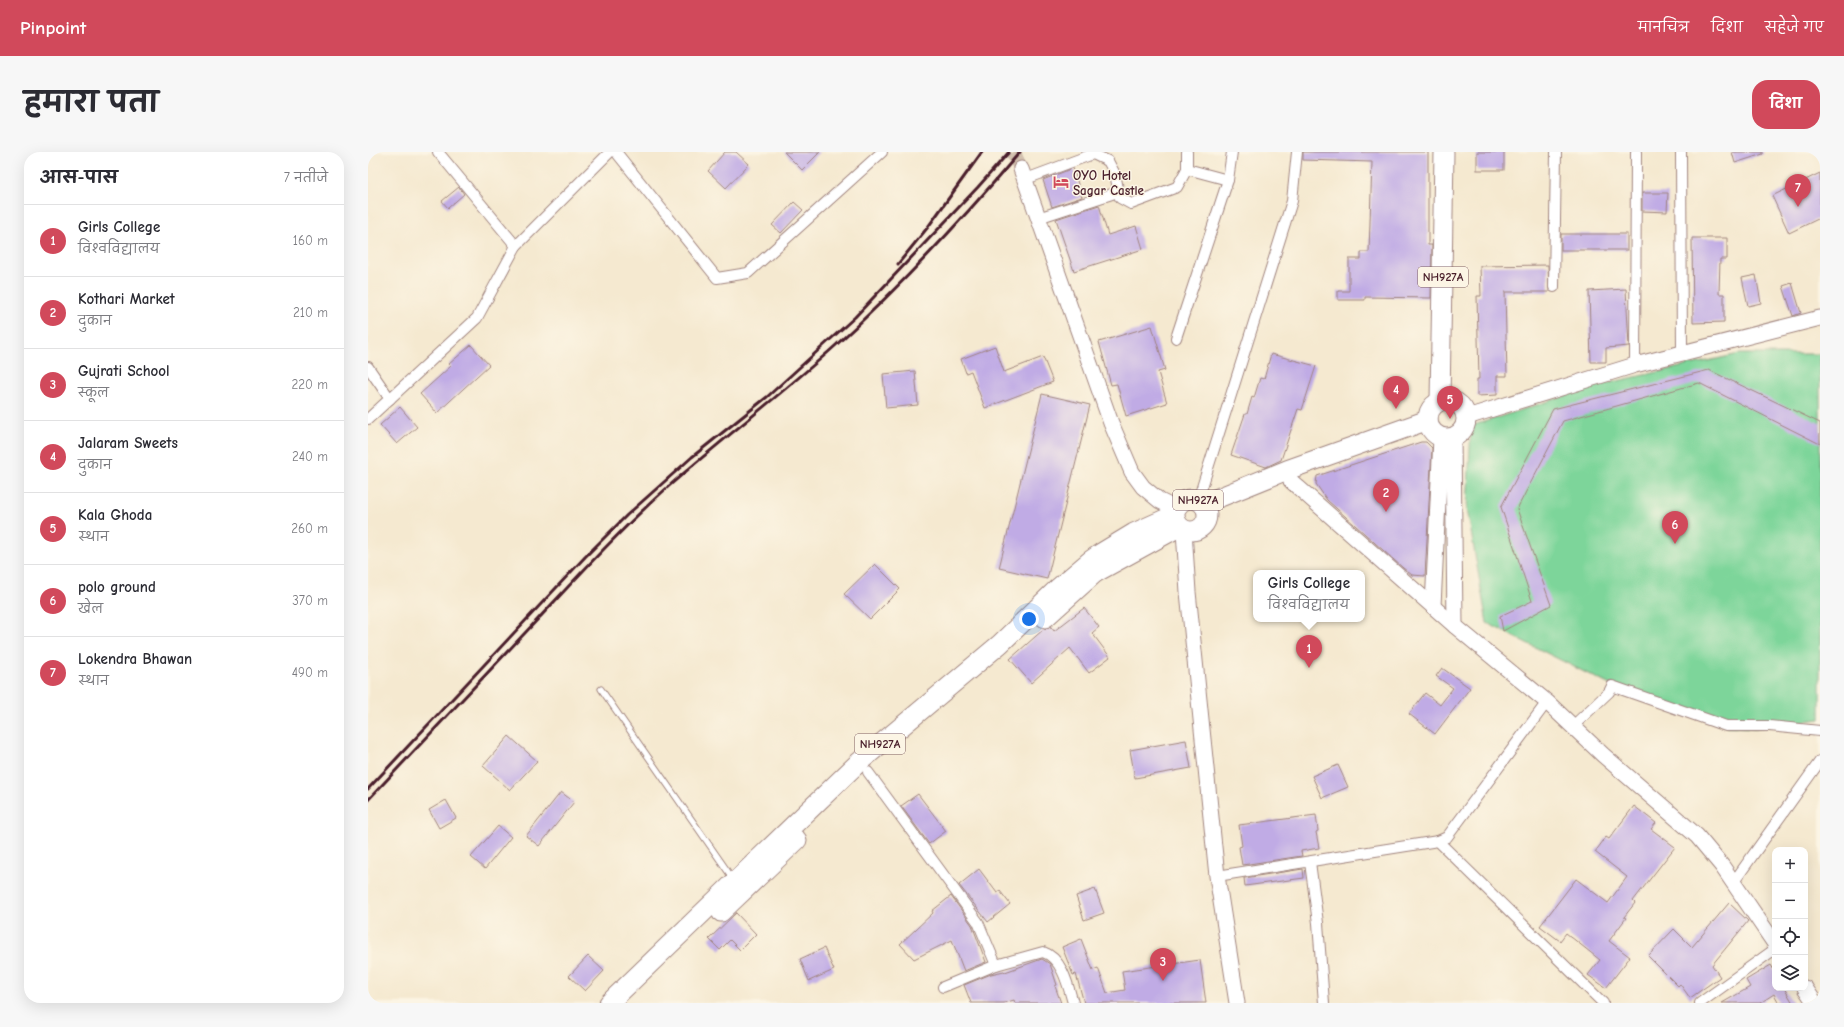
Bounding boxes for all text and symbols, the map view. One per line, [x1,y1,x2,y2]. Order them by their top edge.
text: Pinpoint [20,17,86,39]
text: मानचित्र [1638,19,1689,36]
text: दिशा [1711,19,1743,36]
text: सहेजे गए [1765,19,1824,36]
button: दिशा [1752,80,1820,129]
text: हमारा पता [24,87,158,119]
text: आस-पास [40,168,118,187]
place label: OYO Hotel Sagar Castle [1073,168,1145,198]
text: 7 नतीजे [284,170,328,185]
hotel icon: OYO Hotel Sagar Castle [1052,173,1070,191]
pin: 7 [1785,174,1811,207]
text: Girls College [78,218,160,236]
text: 1 [50,233,56,248]
text: 160 m [293,233,328,248]
text: विश्वविद्यालय [78,241,160,256]
road number: NH927A [1418,267,1468,287]
text: Kothari Market [78,290,175,308]
text: 2 [50,305,56,320]
text: 210 m [293,305,328,320]
text: दुकान [78,313,112,328]
text: Gujrati School [78,362,170,380]
pin: 4 [1383,376,1409,409]
text: 3 [50,377,56,392]
text: 220 m [291,377,328,392]
text: स्कूल [78,385,109,400]
pin: 5 [1437,386,1463,419]
text: Jalaram Sweets [78,434,178,452]
text: 4 [50,449,56,464]
text: 240 m [292,449,328,464]
text: दुकान [78,457,112,472]
pin: 2 [1373,479,1399,512]
road number: NH927A [1173,490,1223,510]
text: Kala Ghoda [78,506,152,524]
pin: 6 [1662,511,1688,544]
text: 5 [50,521,56,536]
text: 260 m [291,521,328,536]
text: स्थान [78,529,109,544]
popup [1253,570,1365,622]
text: Girls College [1268,574,1350,592]
text: polo ground [78,578,156,596]
text: 6 [50,593,56,608]
text: 370 m [292,593,328,608]
text: विश्वविद्यालय [1268,597,1349,612]
text: खेल [78,601,103,616]
your location [1019,609,1039,629]
pin: 1 [1296,635,1322,668]
text: Lokendra Bhawan [78,650,192,668]
text: 7 [50,665,56,680]
text: 490 m [292,665,328,680]
text: स्थान [78,673,109,688]
road number: NH927A [855,734,905,754]
map controls [1772,847,1808,991]
button: + [1772,847,1808,883]
button: − [1772,883,1808,919]
button: locate [1772,919,1808,955]
pin: 3 [1150,948,1176,981]
button: layers [1772,955,1808,991]

